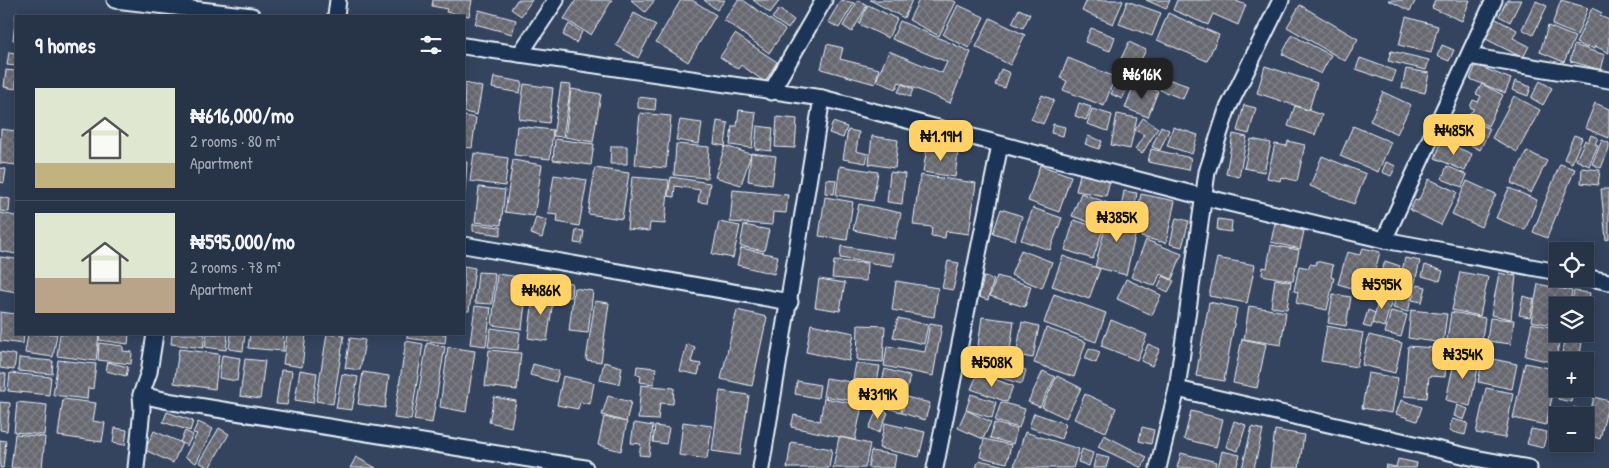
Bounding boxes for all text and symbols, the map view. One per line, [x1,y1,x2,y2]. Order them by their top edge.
text: 9 homes [35,31,96,60]
icon: filters [417,31,445,59]
pin: ₦616K [1107,58,1177,100]
text: ₦616K [1123,63,1161,85]
text: ₦616,000/mo [190,101,294,130]
icon: home [75,108,135,168]
pin: ₦485K [1419,114,1489,156]
text: ₦485K [1434,119,1474,141]
pin: ₦1.19M [900,120,982,162]
text: ₦1.19M [920,125,962,147]
text: 2 rooms · 80 m² [190,130,280,152]
text: Apartment [190,152,253,174]
pin: ₦385K [1082,200,1152,243]
text: ₦385K [1097,206,1137,228]
text: ₦595,000/mo [190,227,295,256]
icon: home [75,233,135,293]
map controls [1549,242,1594,452]
button: locate [1549,242,1594,287]
text: 2 rooms · 78 m² [190,256,281,278]
pin: ₦595K [1347,268,1417,310]
text: ₦595K [1362,273,1402,295]
pin: ₦486K [506,274,576,316]
text: Apartment [190,278,253,300]
text: ₦486K [521,279,561,301]
button: layers [1549,297,1594,342]
pin: ₦354K [1428,338,1498,380]
text: ₦354K [1443,343,1483,365]
pin: ₦508K [957,346,1027,388]
text: ₦508K [972,351,1012,373]
button: + [1549,352,1594,397]
pin: ₦319K [843,378,913,420]
text: ₦319K [859,383,897,405]
button: − [1549,407,1594,452]

